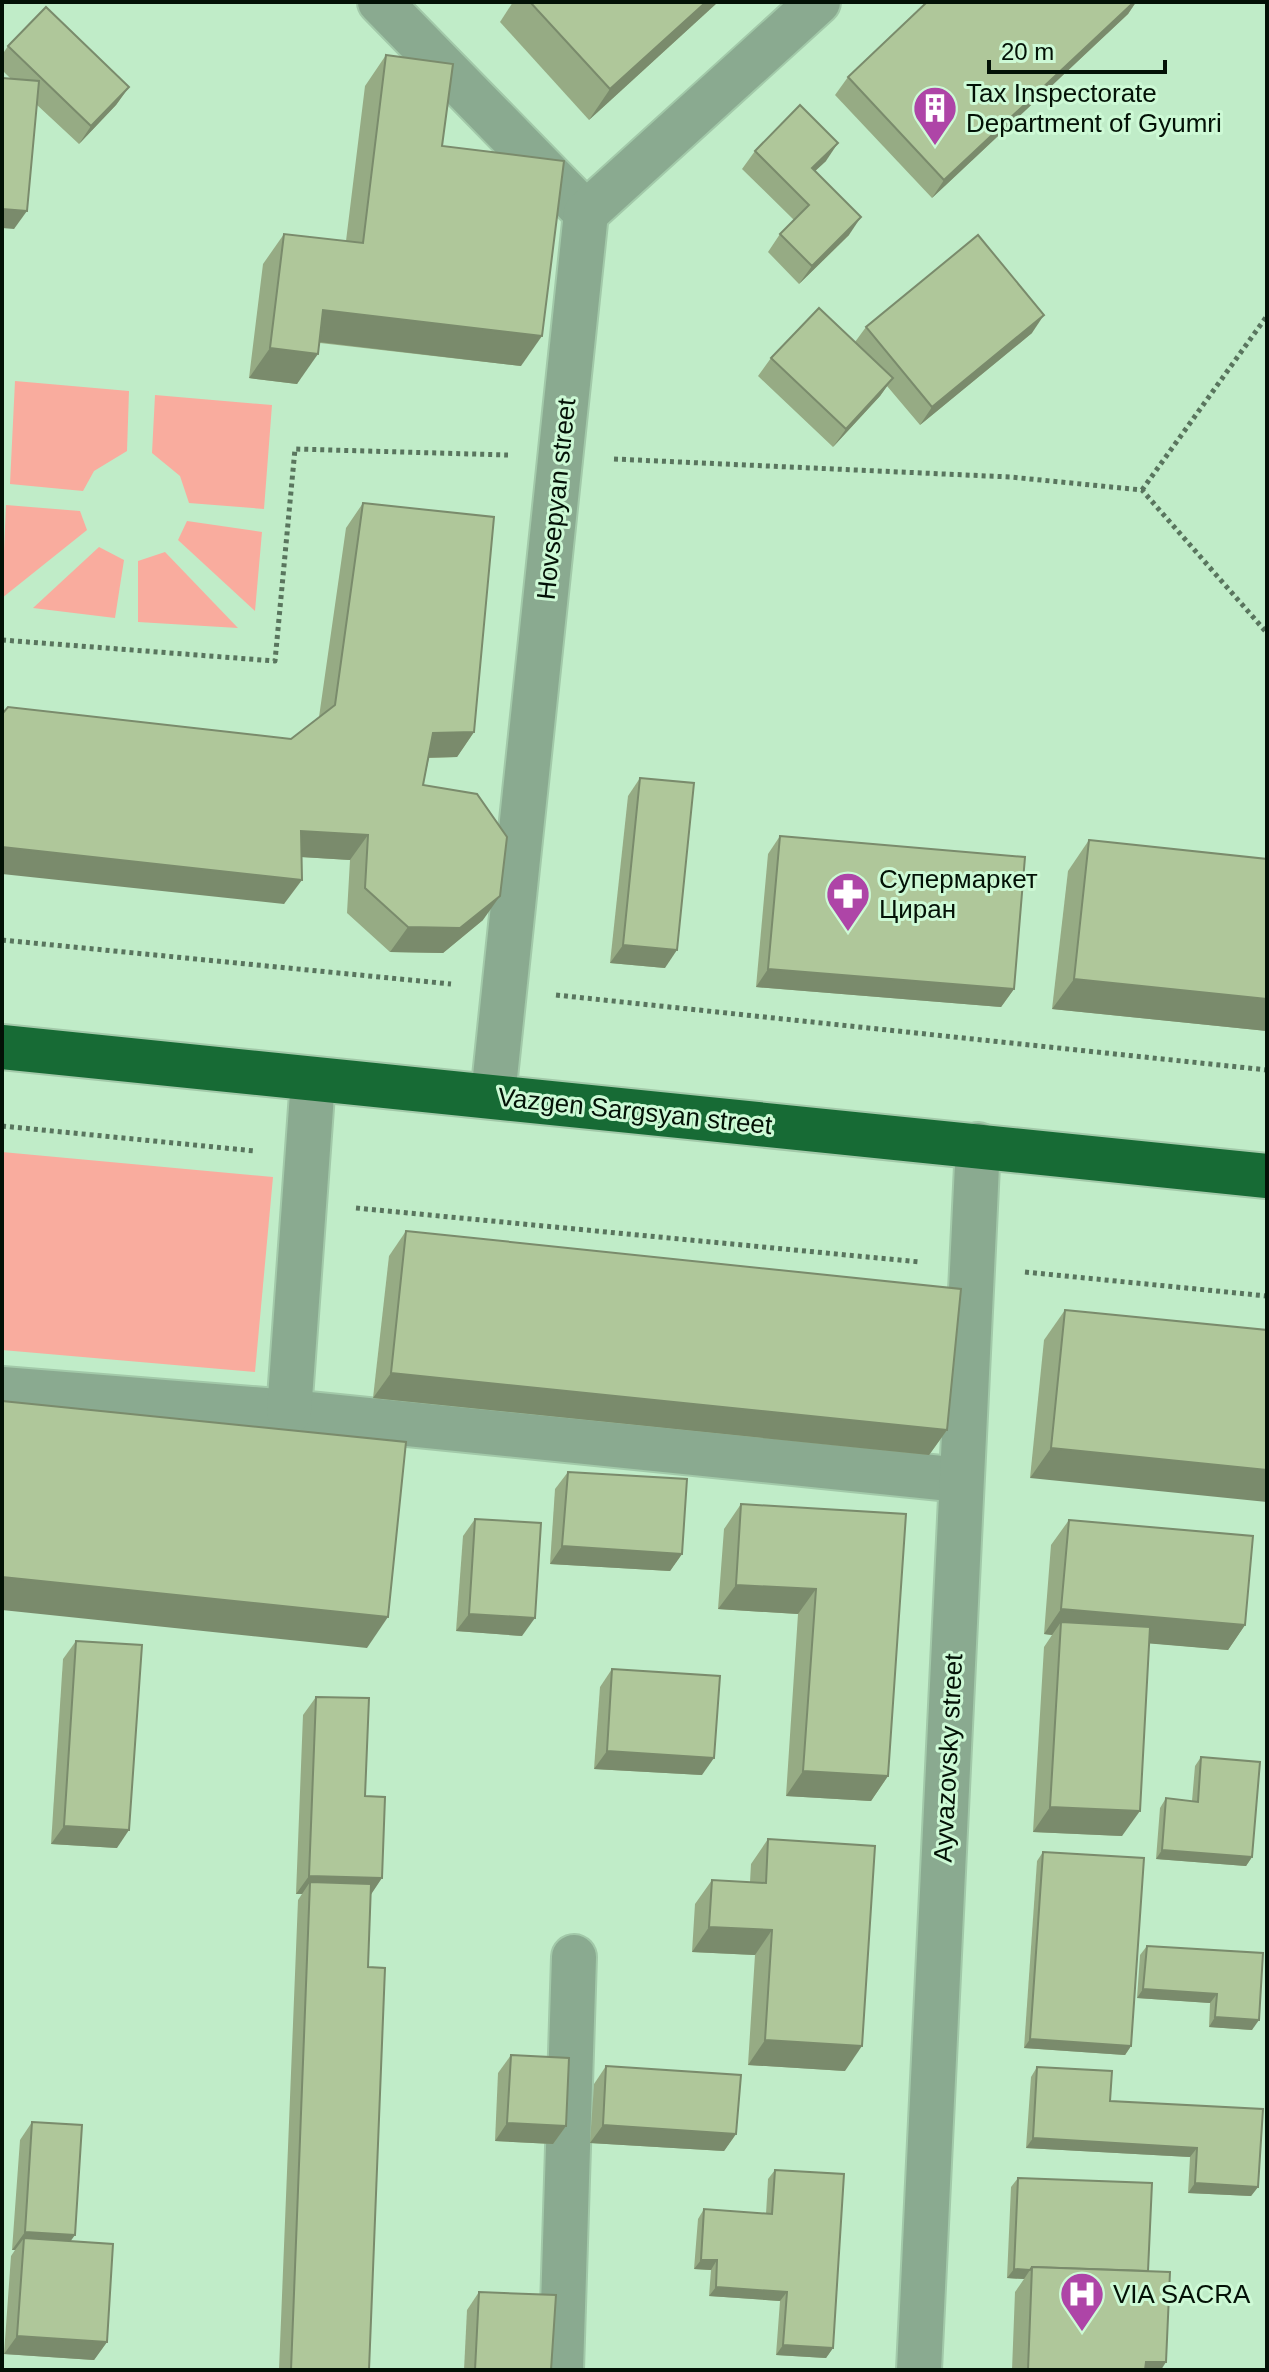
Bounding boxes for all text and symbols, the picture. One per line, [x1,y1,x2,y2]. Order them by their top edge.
scale bar [989,24,1165,74]
text: 20 m [1001,38,1054,65]
place label: Tax Inspectorate Department of Gyumri [966,78,1222,138]
building icon: Tax Inspectorate Department of Gyumri [911,84,959,147]
street label: Hovsepyan street [531,396,582,601]
place label: Супермаркет Циран [879,864,1038,924]
pharmacy icon: Супермаркет Циран [824,870,872,933]
street label: Vazgen Sargsyan street [496,1082,774,1140]
street label: Ayvazovsky street [928,1652,968,1863]
hospital icon: VIA SACRA [1058,2270,1106,2333]
place label: VIA SACRA [1113,2279,1251,2309]

